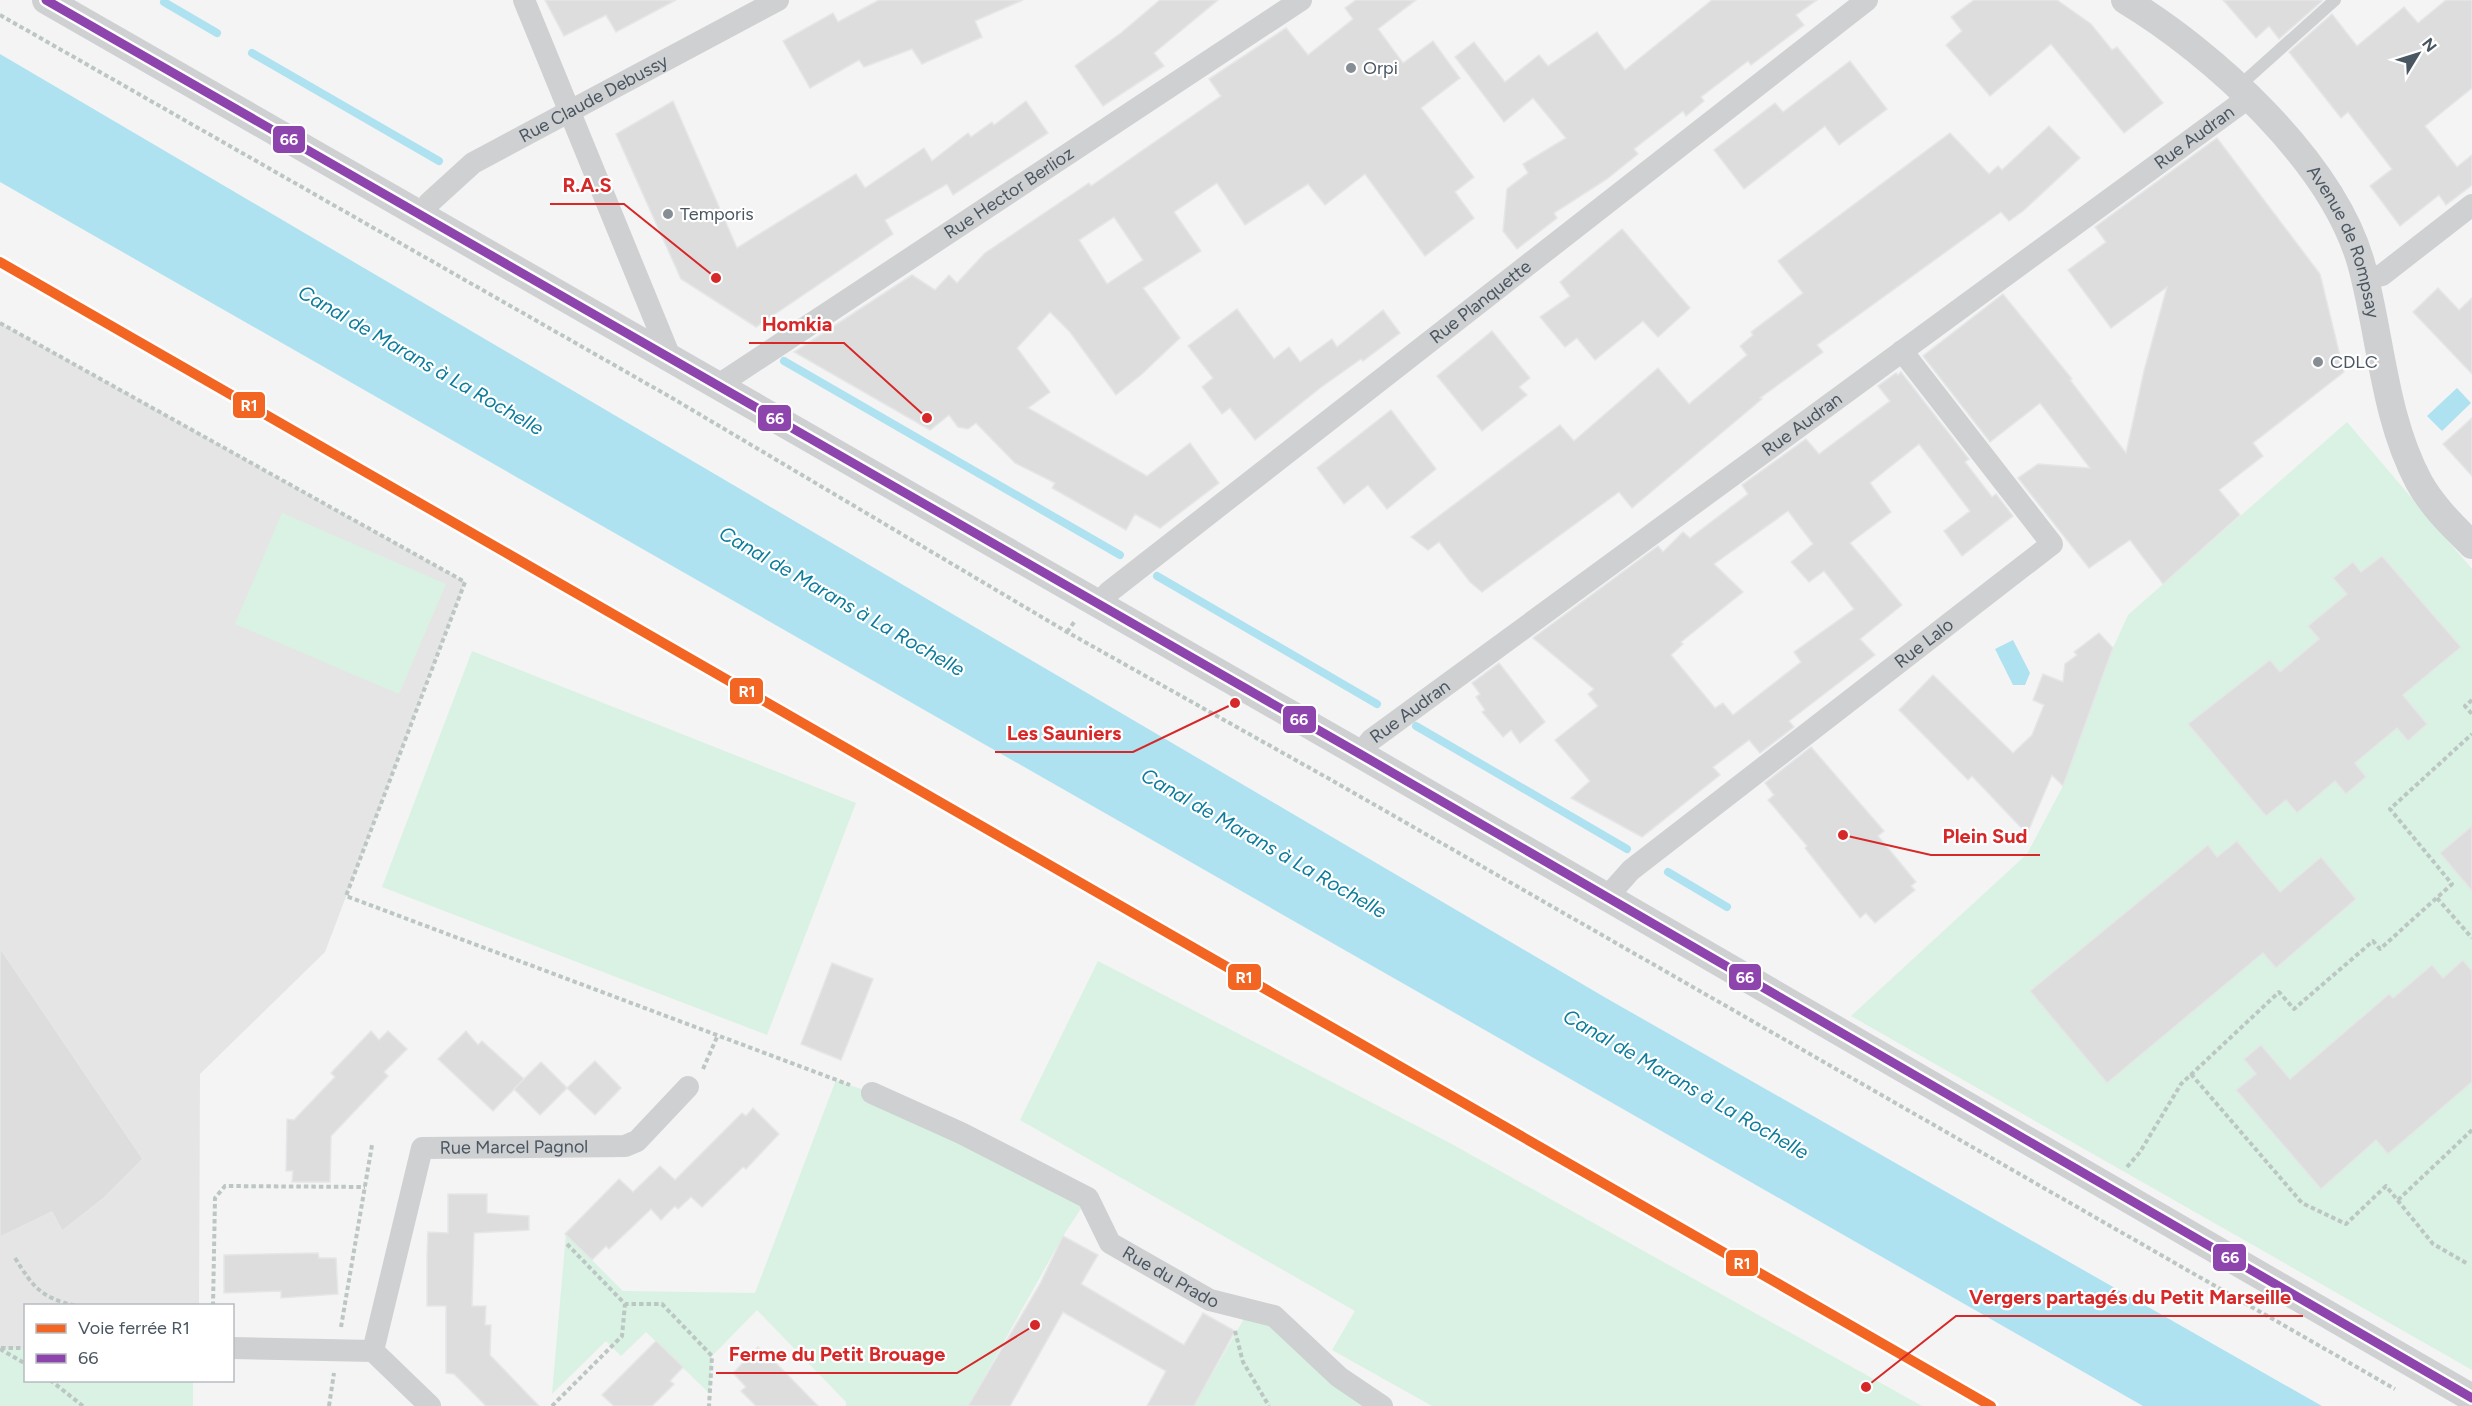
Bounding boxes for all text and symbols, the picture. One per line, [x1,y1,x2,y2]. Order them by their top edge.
north arrow [2388,24,2448,84]
text: N [2418,34,2441,56]
street label: Rue Claude Debussy [515,50,672,147]
place label: Orpi [1363,57,1398,79]
marker: Orpi [1344,61,1358,75]
street label: Rue Audran [2150,101,2239,174]
line badge: 66 [272,125,306,154]
text: 66 [280,130,298,149]
street label: Rue Hector Berlioz [940,142,1078,244]
street label: Avenue de Rompsay [2302,161,2384,320]
callout: R.A.S [550,166,624,204]
text: R.A.S [562,173,612,197]
place label: Temporis [680,203,754,225]
marker: Temporis [661,207,675,221]
street label: Rue Planquette [1425,255,1536,348]
water label: Canal de Marans à La Rochelle [294,280,548,440]
callout: Homkia [749,305,844,343]
text: Homkia [762,312,832,336]
place label: CDLC [2330,351,2378,373]
marker: CDLC [2311,355,2325,369]
street label: Rue Audran [1758,388,1846,461]
line badge: R1 [232,391,266,419]
text: R1 [240,396,258,415]
line badge: 66 [757,404,792,432]
text: 66 [766,409,784,428]
water label: Canal de Marans à La Rochelle [715,521,969,681]
street label: Rue Lalo [1890,613,1958,673]
street label: Rue Audran [1366,675,1454,748]
line badge: R1 [729,677,764,705]
text: R1 [738,682,756,701]
line badge: 66 [1282,705,1317,734]
text: 66 [1290,710,1308,729]
callout: Les Sauniers [995,714,1133,752]
text: Les Sauniers [1007,721,1121,745]
water label: Canal de Marans à La Rochelle [1137,763,1391,923]
callout: Plein Sud [1931,817,2040,855]
text: Plein Sud [1943,824,2027,848]
line badge: R1 [1227,963,1262,991]
line badge: 66 [1728,963,1762,991]
text: R1 [1235,968,1253,987]
text: 66 [1736,968,1754,987]
water label: Canal de Marans à La Rochelle [1559,1004,1813,1164]
street label: Rue Marcel Pagnol [440,1135,588,1159]
street label: Rue du Prado [1118,1241,1221,1313]
line badge: 66 [2212,1243,2247,1272]
text: 66 [2221,1248,2239,1267]
line badge: R1 [1725,1249,1759,1277]
text: R1 [1733,1254,1751,1273]
callout: Vergers partagés du Petit Marseille [1956,1278,2303,1316]
text: Vergers partagés du Petit Marseille [1969,1285,2291,1309]
legend [24,1304,234,1382]
text: Voie ferrée R1 [78,1317,190,1339]
callout: Ferme du Petit Brouage [716,1335,957,1373]
text: Ferme du Petit Brouage [729,1342,945,1366]
text: 66 [78,1347,98,1369]

